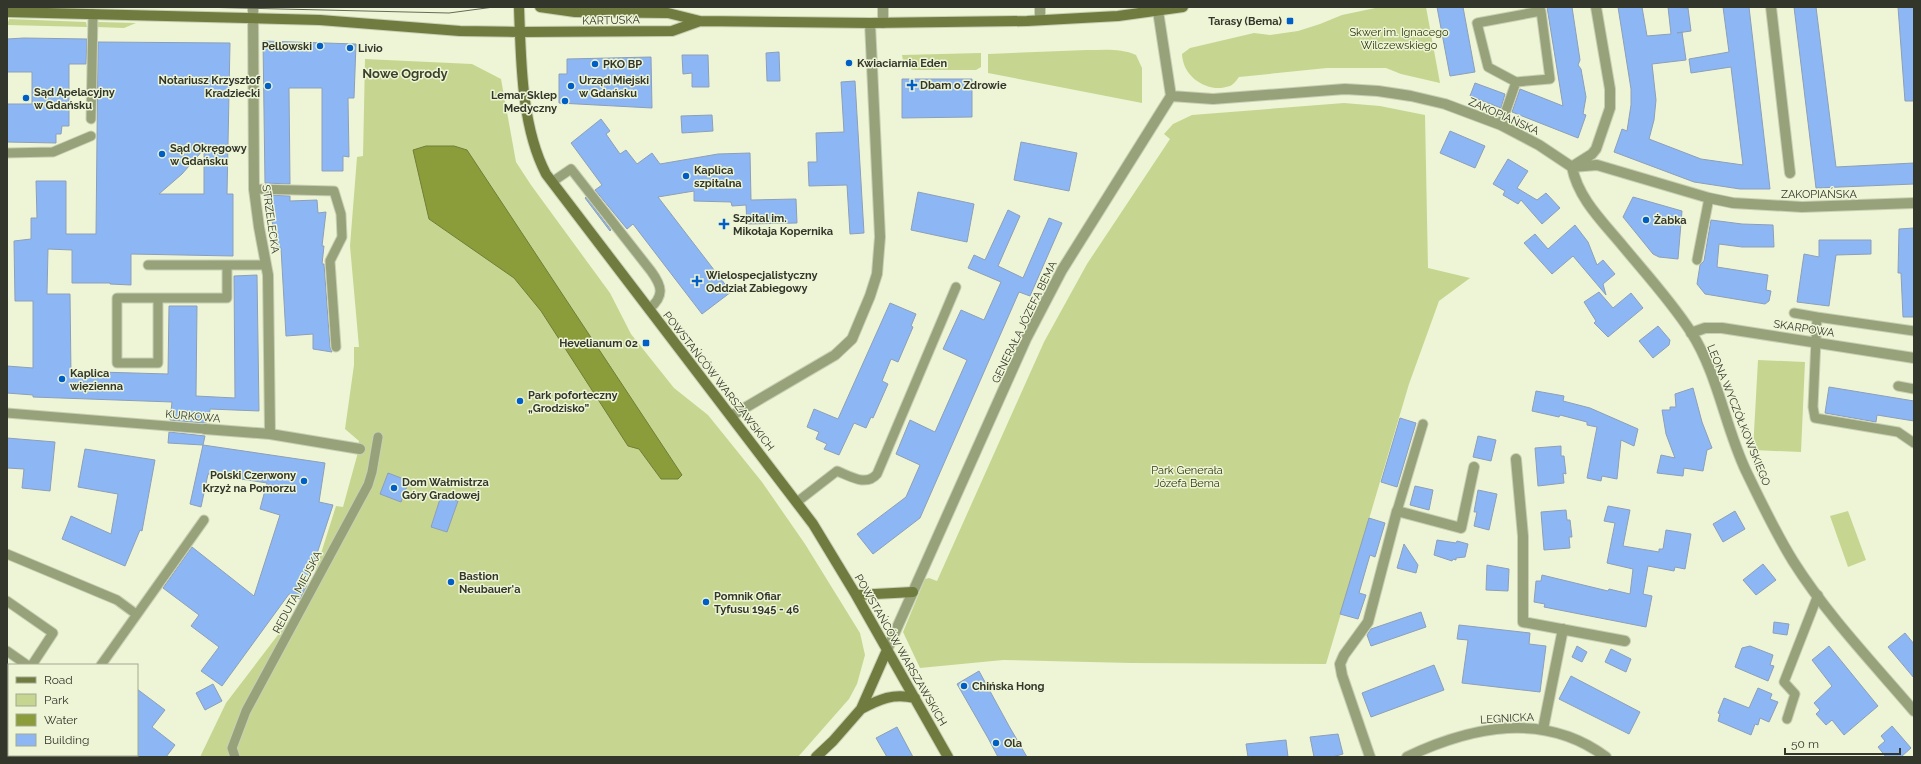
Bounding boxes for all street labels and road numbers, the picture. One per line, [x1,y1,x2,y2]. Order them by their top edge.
street label: KARTUSKA [582,13,641,28]
street label: ZAKOPIAŃSKA [1466,94,1542,138]
street label: STRZELECKA [259,184,282,255]
street label: ZAKOPIAŃSKA [1781,187,1858,201]
street label: GENERAŁA JÓZEFA BEMA [988,258,1060,385]
street label: POWSTAŃCÓW WARSZAWSKICH [660,309,778,453]
street label: SKARPOWA [1773,317,1836,340]
street label: LEONA WYCZÓŁKOWSKIEGO [1704,342,1774,488]
street label: KURKOWA [165,408,222,425]
street label: REDUTA MIEJSKA [270,548,325,636]
street label: POWSTAŃCÓW WARSZAWSKICH [852,572,950,728]
street label: LEGNICKA [1480,711,1535,726]

